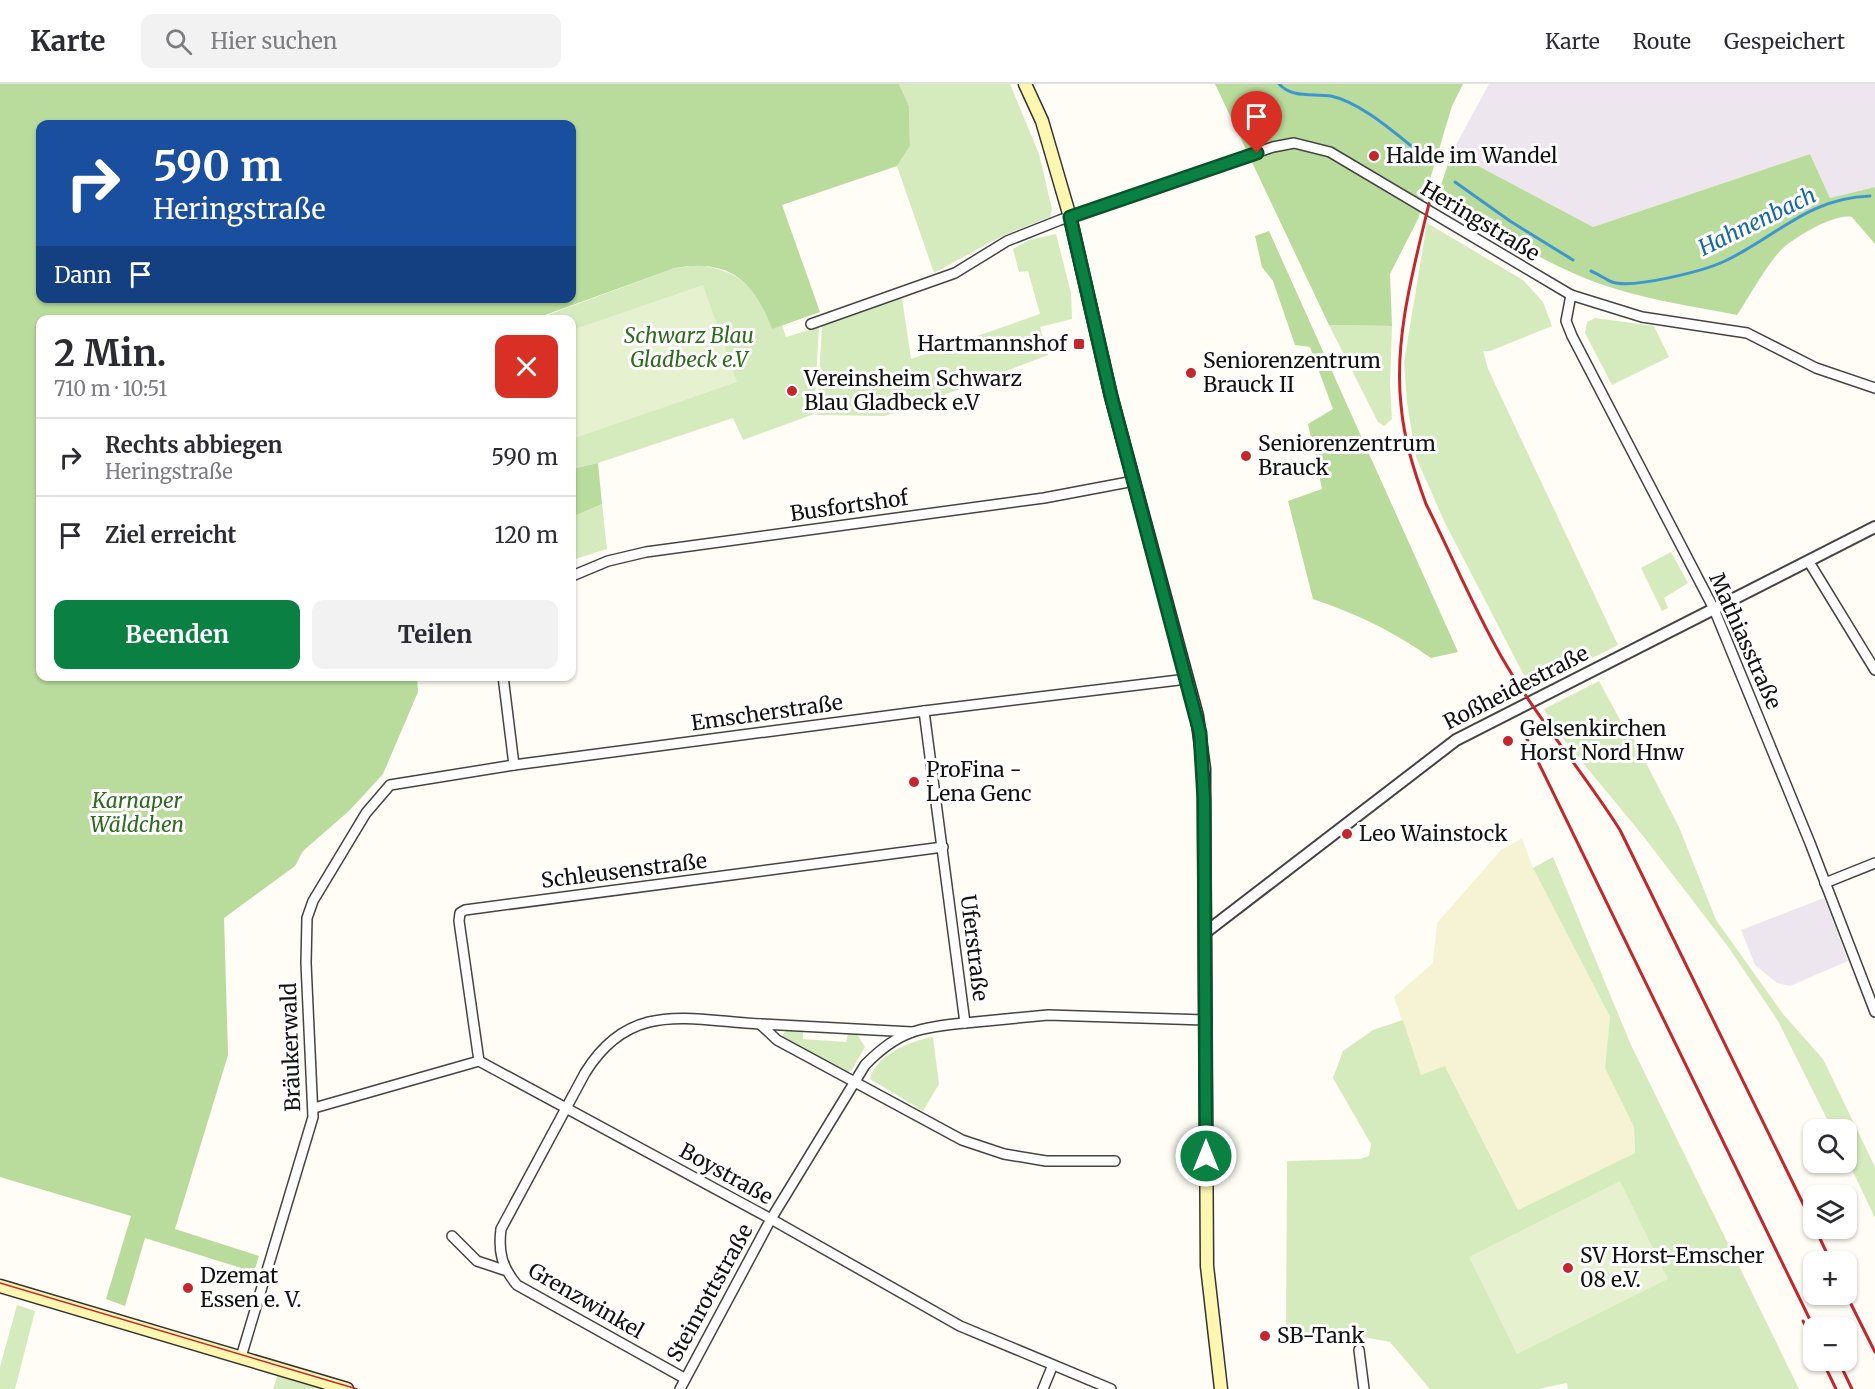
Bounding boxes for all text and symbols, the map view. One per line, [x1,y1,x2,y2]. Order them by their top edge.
search box [141,14,561,68]
text: Karte [30,23,105,59]
icon: search [162,25,195,58]
text: Hier suchen [210,27,337,55]
text: Karte [1545,28,1600,55]
text: Route [1633,28,1691,55]
text: Gespeichert [1724,28,1845,55]
pin [1231,91,1282,153]
icon: arrive [1240,100,1273,133]
text: 590 m [153,140,282,192]
place label: Halde im Wandel [1386,142,1558,169]
icon: right [54,144,132,222]
marker: Halde im Wandel [1367,149,1381,163]
street label: Heringstraße [1416,174,1545,267]
water label: Hahnenbach [1693,180,1820,262]
text: Heringstraße [153,192,326,226]
icon: arrive [124,258,157,291]
text: Dann [54,261,112,289]
park label: Schwarz Blau Gladbeck e.V [624,322,754,373]
place label: Hartmannshof [917,330,1068,357]
text: 2 Min. [54,331,166,376]
button: close [495,335,558,398]
marker: Hartmannshof [1072,337,1086,351]
place label: Seniorenzentrum Brauck II [1203,347,1381,398]
place label: Vereinsheim Schwarz Blau Gladbeck e.V [803,365,1022,416]
marker: Seniorenzentrum Brauck II [1184,366,1198,380]
text: 710 m · 10:51 [54,376,167,401]
marker: Vereinsheim Schwarz Blau Gladbeck e.V [785,384,799,398]
place label: Seniorenzentrum Brauck [1258,430,1436,481]
text: Rechts abbiegen [105,431,282,459]
icon: right [54,441,87,474]
text: 590 m [491,443,558,471]
marker: Seniorenzentrum Brauck [1239,449,1253,463]
text: Heringstraße [105,459,233,484]
street label: Busfortshof [788,484,911,527]
icon: arrive [54,519,87,552]
text: Ziel erreicht [105,521,236,549]
text: 120 m [494,521,558,549]
street label: Mathiasstraße [1703,569,1788,713]
button: Beenden [54,600,300,669]
button: Teilen [312,600,558,669]
street label: Roßheidestraße [1439,639,1593,736]
street label: Emscherstraße [689,688,844,737]
place label: Gelsenkirchen Horst Nord Hnw [1520,715,1684,766]
marker: Gelsenkirchen Horst Nord Hnw [1501,734,1515,748]
place label: ProFina - Lena Genc [926,756,1032,807]
marker: ProFina - Lena Genc [907,775,921,789]
park label: Karnaper Wäldchen [90,787,184,838]
place label: Leo Wainstock [1359,820,1508,847]
marker: Leo Wainstock [1340,827,1354,841]
street label: Schleusenstraße [540,847,708,894]
street label: Uferstraße [955,893,994,1003]
street label: Bräukerwald [275,982,306,1112]
map controls [1803,1119,1857,1371]
button: search [1803,1119,1857,1173]
position arrow [1174,1124,1238,1188]
street label: Boystraße [675,1137,778,1210]
button: layers [1803,1185,1857,1239]
street label: Steinrottstraße [661,1219,759,1366]
place label: SV Horst-Emscher 08 e.V. [1580,1242,1764,1293]
button: + [1803,1251,1857,1305]
street label: Grenzwinkel [524,1257,649,1345]
marker: SV Horst-Emscher 08 e.V. [1561,1261,1575,1275]
place label: Dzemat Essen e. V. [200,1262,302,1313]
marker: Dzemat Essen e. V. [181,1281,195,1295]
button: − [1803,1317,1857,1371]
place label: SB-Tank [1277,1322,1365,1349]
marker: SB-Tank [1258,1329,1272,1343]

